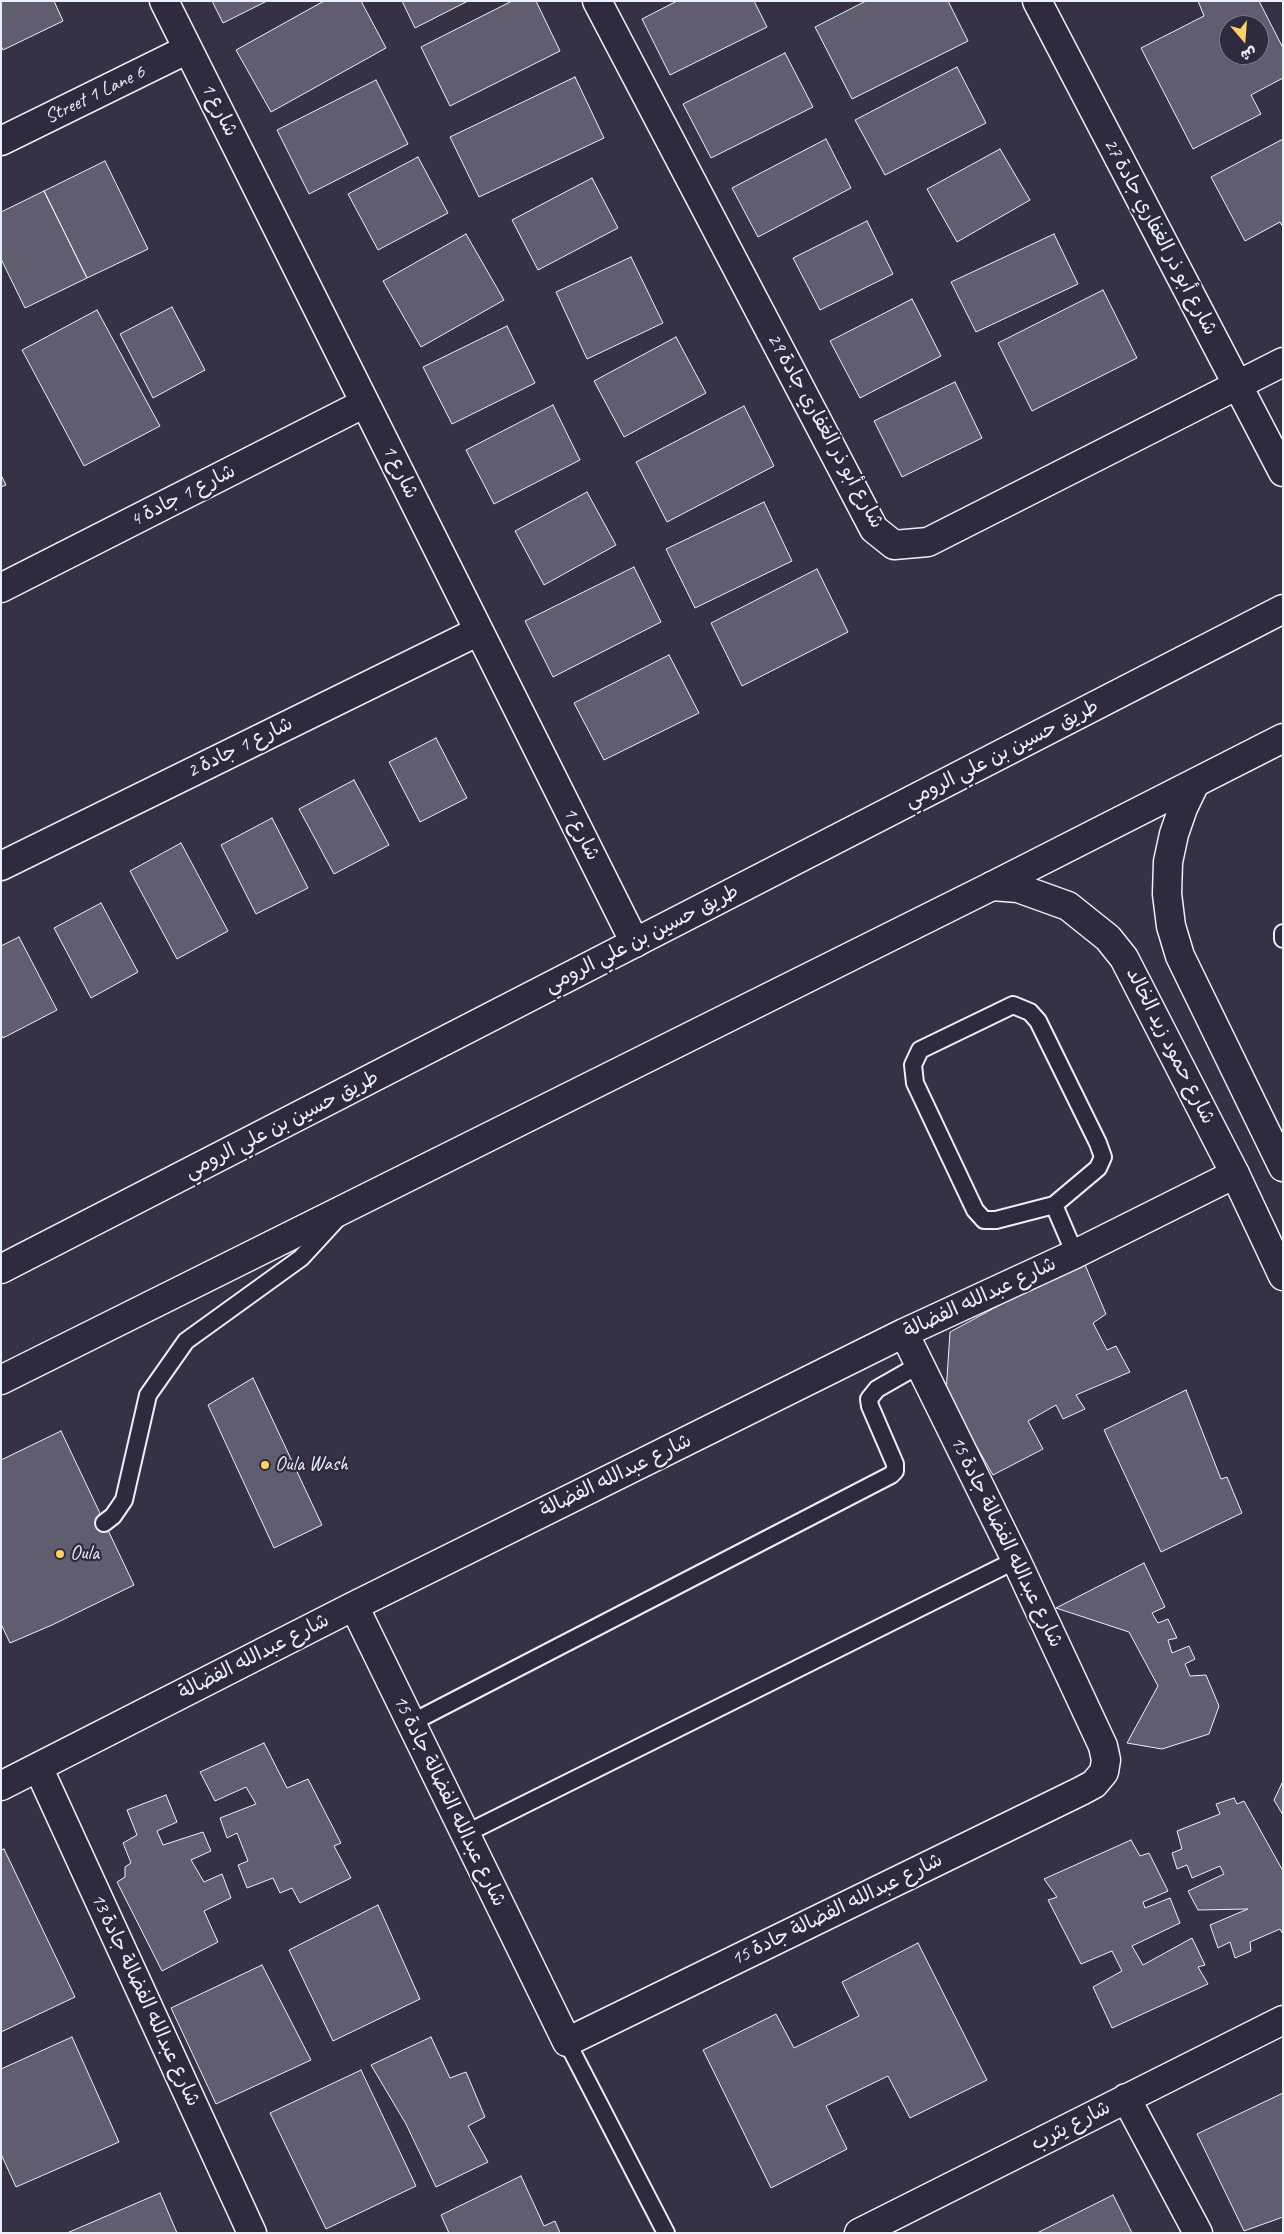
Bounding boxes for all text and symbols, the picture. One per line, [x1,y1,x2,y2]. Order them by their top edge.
north arrow [1219,15,1269,65]
text: ش [1239,43,1258,64]
street label: Street 1 Lane 6 [41,60,149,130]
street label: شارع 1 [195,79,243,141]
street label: شارع أبو ذر الغفاري جادة 27 [1098,134,1222,340]
street label: شارع أبو ذر الغفاري جادة 29 [761,329,889,533]
street label: شارع 1 [377,441,423,503]
street label: شارع 1 جادة 4 [126,459,240,533]
street label: طريق حسين بن علي الرومي [901,695,1103,813]
street label: شارع 1 جادة 2 [183,712,297,784]
street label: شارع 1 [557,803,605,865]
street label: طريق حسين بن علي الرومي [541,880,743,998]
street label: شارع حمود زيد الخالد [1120,964,1220,1128]
street label: طريق حسين بن علي الرومي [181,1066,383,1184]
street label: شارع عبدالله الفضالة [900,1252,1060,1344]
street label: شارع عبدالله الفضالة [536,1429,696,1523]
street label: شارع عبدالله الفضالة جادة 15 [944,1432,1068,1652]
place label: Oula Wash [275,1453,348,1477]
marker: Oula Wash [259,1459,271,1471]
place label: Oula [70,1542,99,1566]
marker: Oula [54,1548,66,1560]
street label: شارع عبدالله الفضالة [175,1609,333,1705]
street label: شارع عبدالله الفضالة جادة 15 [387,1691,511,1911]
street label: شارع عبدالله الفضالة جادة 15 [727,1848,947,1972]
street label: شارع عبدالله الفضالة جادة 13 [85,1890,205,2110]
street label: شارع يثرب [1027,2096,1115,2156]

